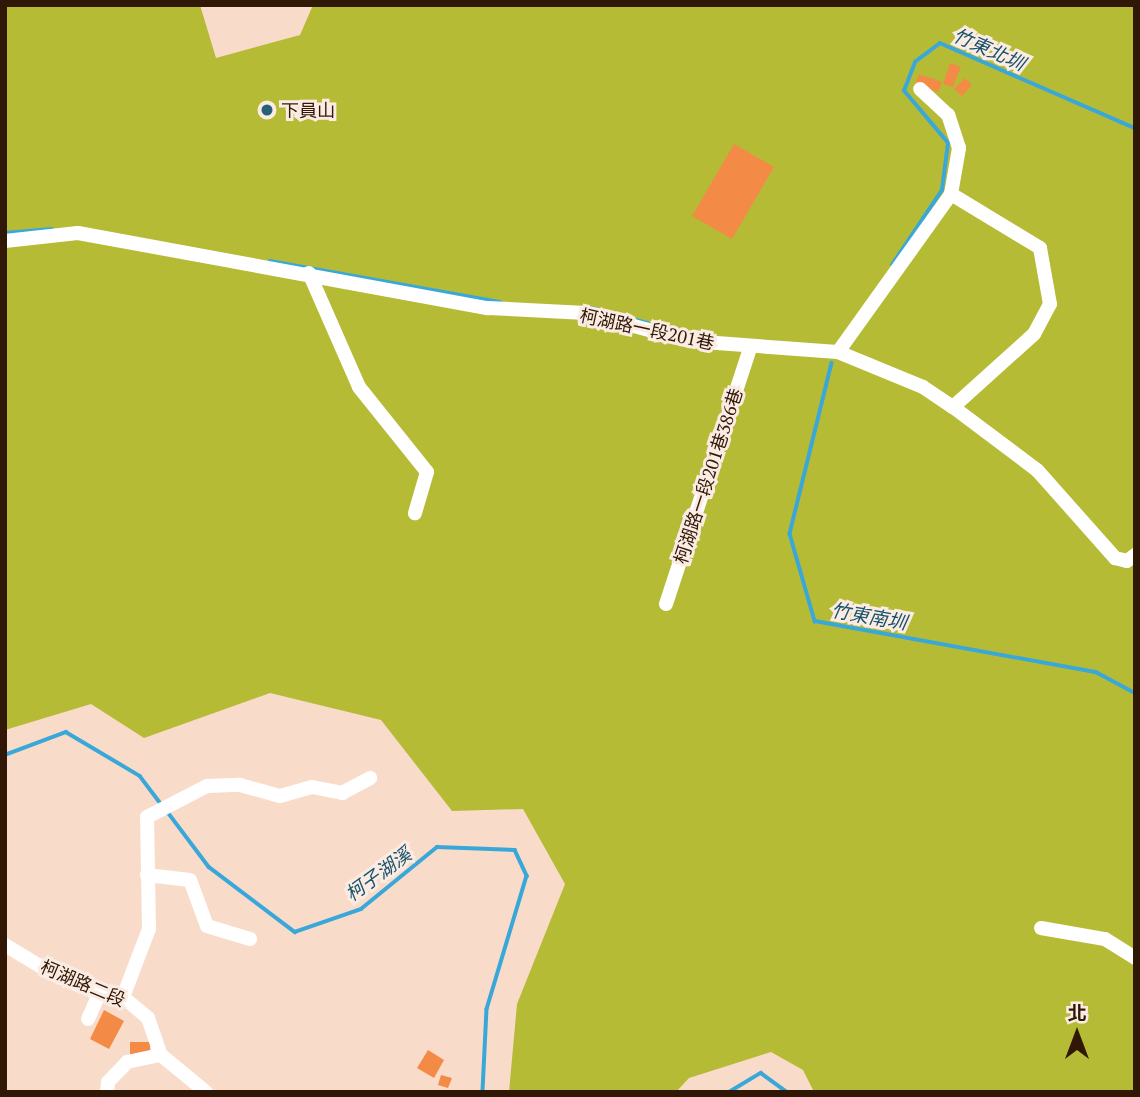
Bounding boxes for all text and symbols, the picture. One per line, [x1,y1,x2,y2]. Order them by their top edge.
water label: 竹東北圳 [950,23,1028,75]
place label: 下員山 [281,99,335,121]
marker: 下員山 [259,102,275,118]
street label: 柯湖路一段201巷 [578,304,716,354]
street label: 柯湖路一段201巷386巷 [669,385,747,567]
water label: 竹東南圳 [830,598,908,634]
water label: 柯子湖溪 [341,842,415,906]
street label: 柯湖路二段 [37,955,129,1011]
north arrow [1042,999,1112,1069]
text: 北 [1067,1000,1087,1025]

